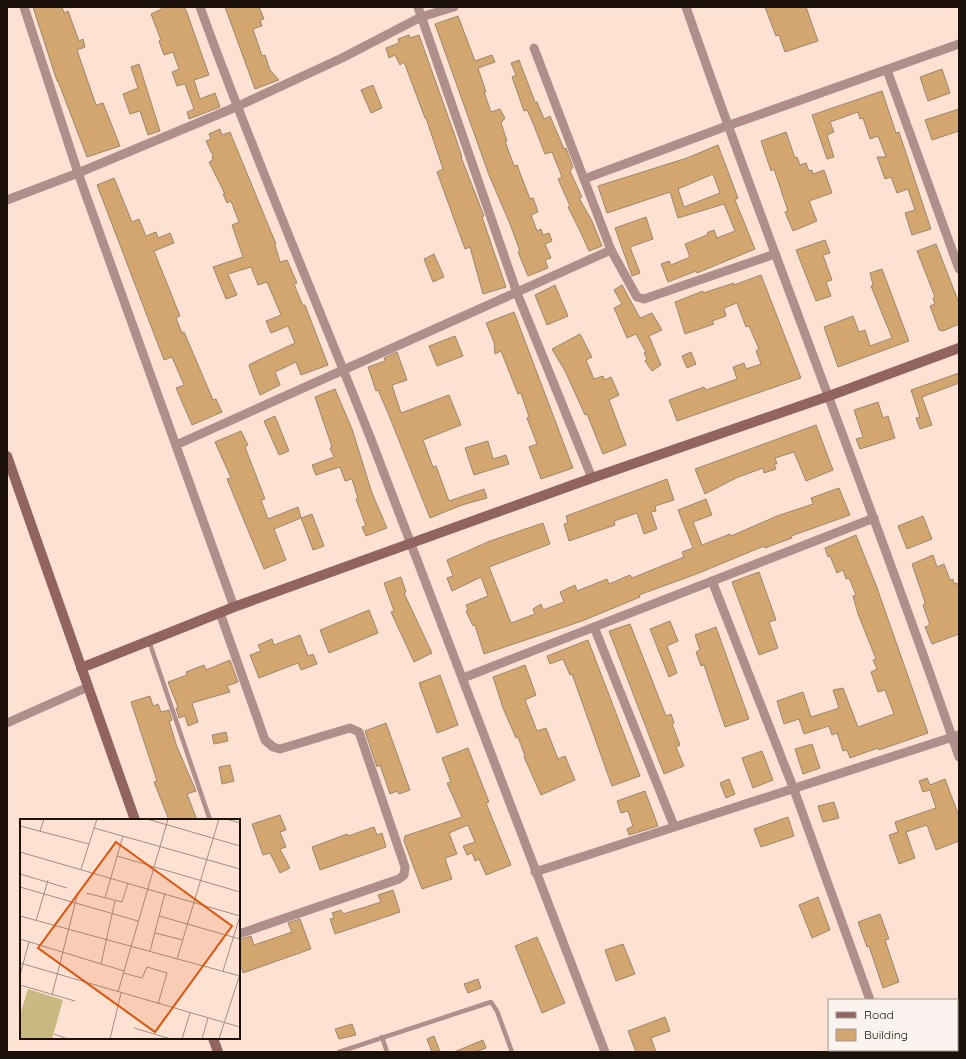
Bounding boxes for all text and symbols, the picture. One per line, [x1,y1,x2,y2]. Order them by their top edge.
inset map [20,819,240,1039]
legend [828,999,958,1051]
text: Road [864,1007,894,1022]
text: Building [864,1027,908,1042]

